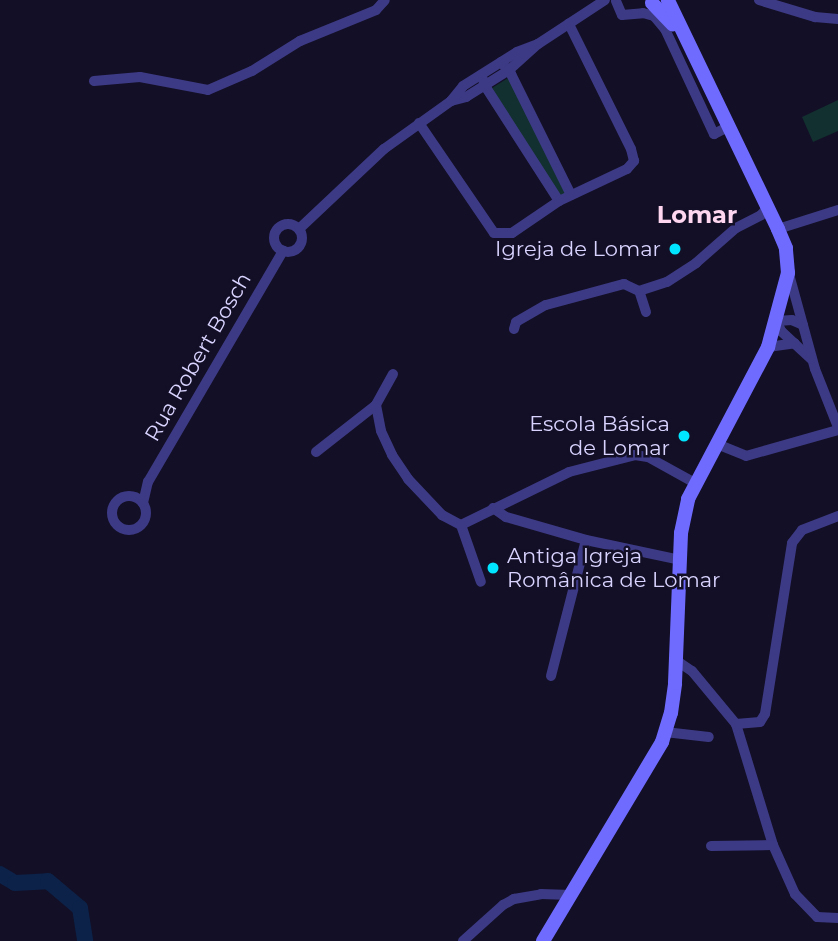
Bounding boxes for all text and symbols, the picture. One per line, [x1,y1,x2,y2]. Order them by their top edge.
district label: Lomar [657,201,737,229]
place label: Igreja de Lomar [495,236,661,262]
marker: Igreja de Lomar [667,241,683,257]
street label: Rua Robert Bosch [140,268,256,446]
place label: Escola Básica de Lomar [529,411,670,461]
marker: Escola Básica de Lomar [676,428,692,444]
place label: Antiga Igreja Românica de Lomar [507,543,720,593]
marker: Antiga Igreja Românica de Lomar [485,560,501,576]

